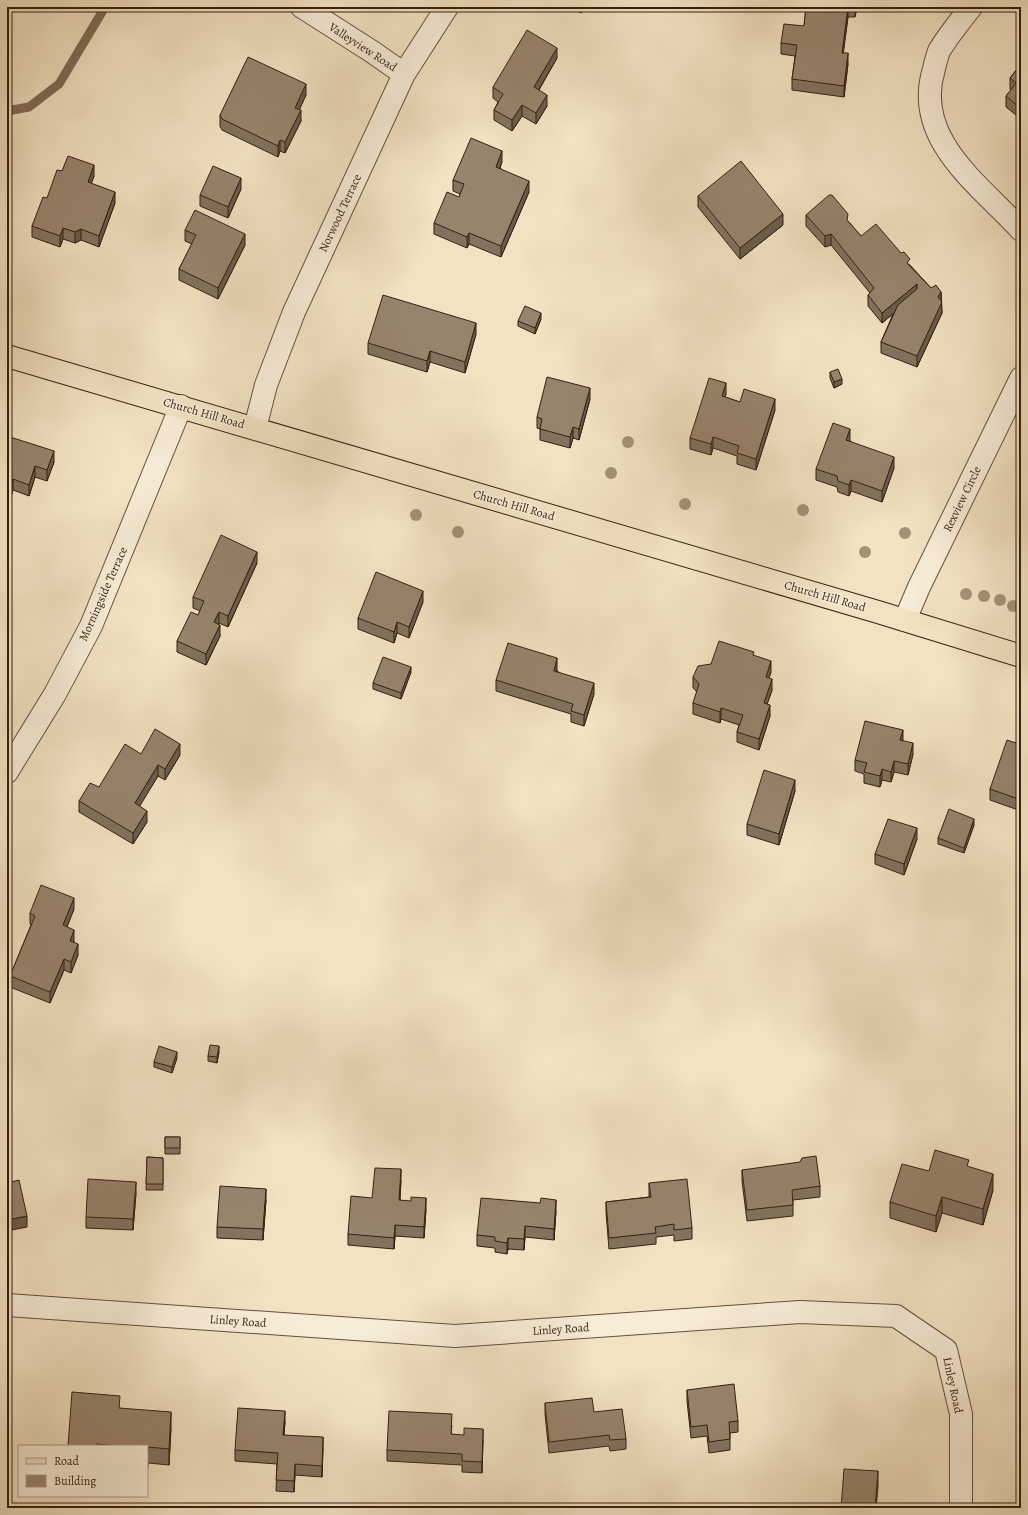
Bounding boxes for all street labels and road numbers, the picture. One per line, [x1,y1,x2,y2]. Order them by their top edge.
street label: Valleyview Road [325,18,401,75]
street label: Norwood Terrace [315,171,365,255]
street label: Church Hill Road [161,394,247,432]
street label: Rexview Circle [939,463,985,535]
street label: Church Hill Road [471,486,557,524]
street label: Morningside Terrace [75,544,131,644]
street label: Church Hill Road [782,577,868,615]
street label: Linley Road [209,1311,268,1331]
street label: Linley Road [532,1319,591,1339]
street label: Linley Road [939,1355,967,1415]

